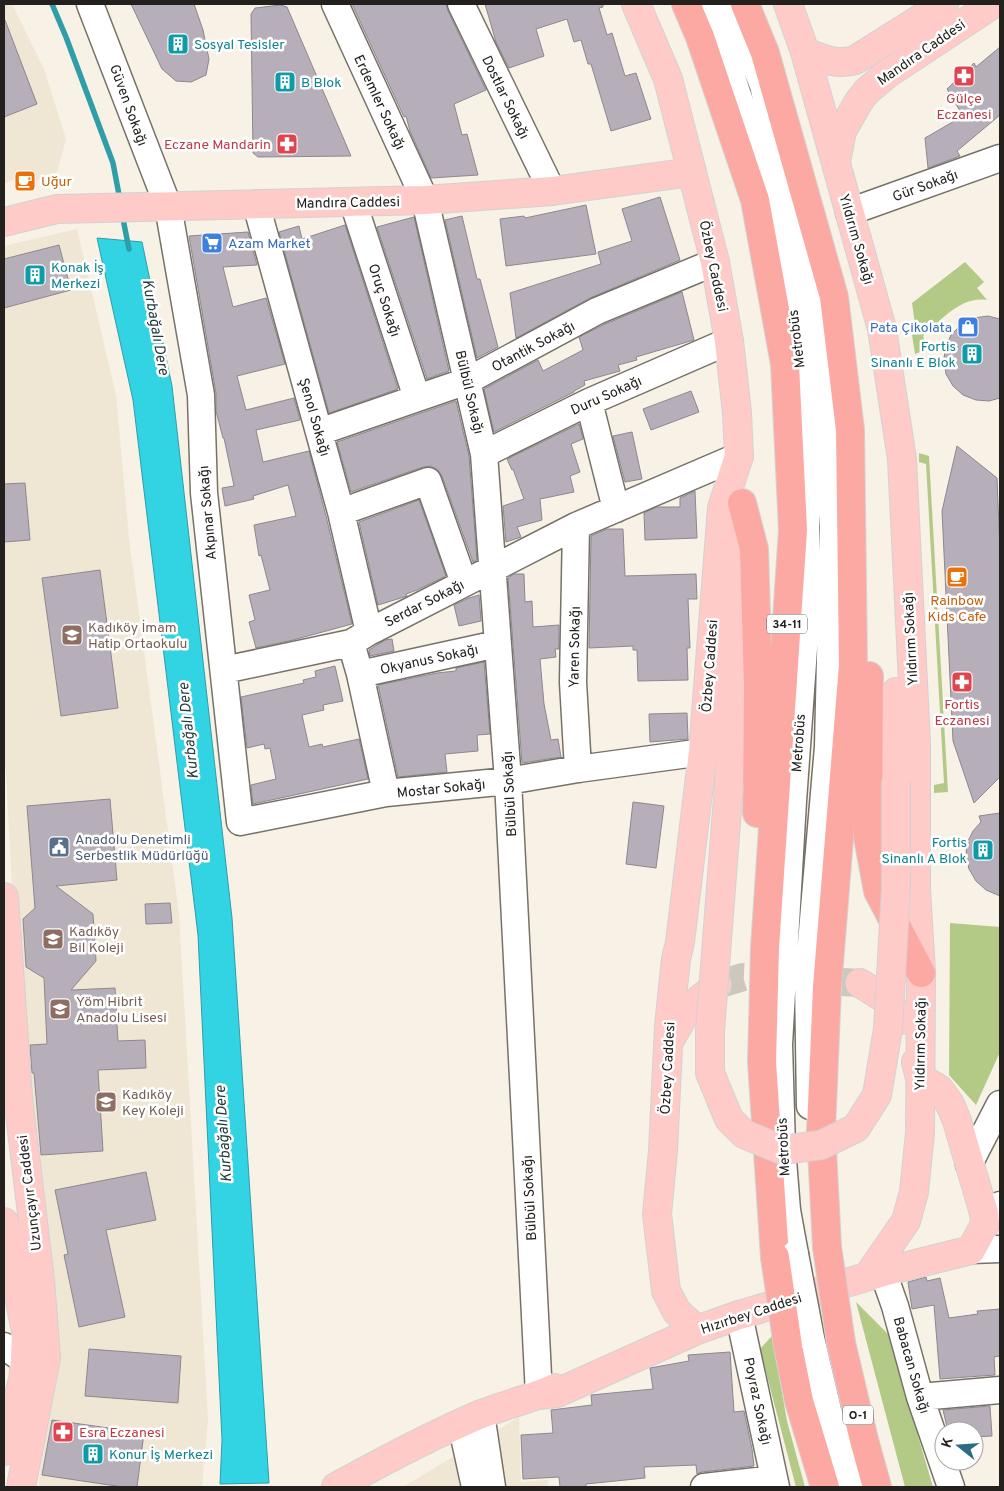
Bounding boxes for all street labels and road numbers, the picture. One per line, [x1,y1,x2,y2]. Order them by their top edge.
street label: Mandıra Caddesi [875,17,969,90]
street label: Erdemler Sokağı [349,52,408,153]
street label: Dostlar Sokağı [477,53,532,142]
street label: Güven Sokağı [105,62,150,149]
street label: Gür Sokağı [890,167,961,206]
street label: Yıldırım Sokağı [834,192,877,287]
street label: Mandıra Caddesi [296,194,400,213]
street label: Özbey Caddesi [695,219,731,314]
street label: Oruç Sokağı [364,262,403,339]
street label: Metrobüs [785,309,809,369]
street label: Otantik Sokağı [489,318,578,376]
street label: Bülbül Sokağı [451,349,486,436]
street label: Duru Sokağı [568,373,645,420]
street label: Şenol Sokağı [294,376,333,459]
street label: Akpınar Sokağı [196,465,221,561]
street label: Serdar Sokağı [382,577,467,632]
street label: Yıldırım Sokağı [901,592,922,686]
street label: Yaren Sokağı [566,606,585,688]
road number: 34-11 [767,614,807,634]
street label: Özbey Caddesi [698,619,722,713]
street label: Okyanus Sokağı [379,642,480,679]
street label: Metrobüs [789,713,810,773]
street label: Bülbül Sokağı [500,751,521,837]
street label: Mostar Sokağı [396,776,486,803]
street label: Yıldırım Sokağı [912,997,931,1091]
street label: Özbey Caddesi [657,1021,679,1115]
street label: Metrobüs [774,1117,795,1177]
street label: Uzunçayır Caddesi [15,1134,46,1252]
street label: Bülbül Sokağı [520,1155,541,1241]
street label: Hızırbey Caddesi [699,1290,804,1339]
street label: Babacan Sokağı [889,1315,933,1416]
street label: Poyraz Sokağı [739,1356,774,1447]
road number: O-1 [843,1406,873,1424]

